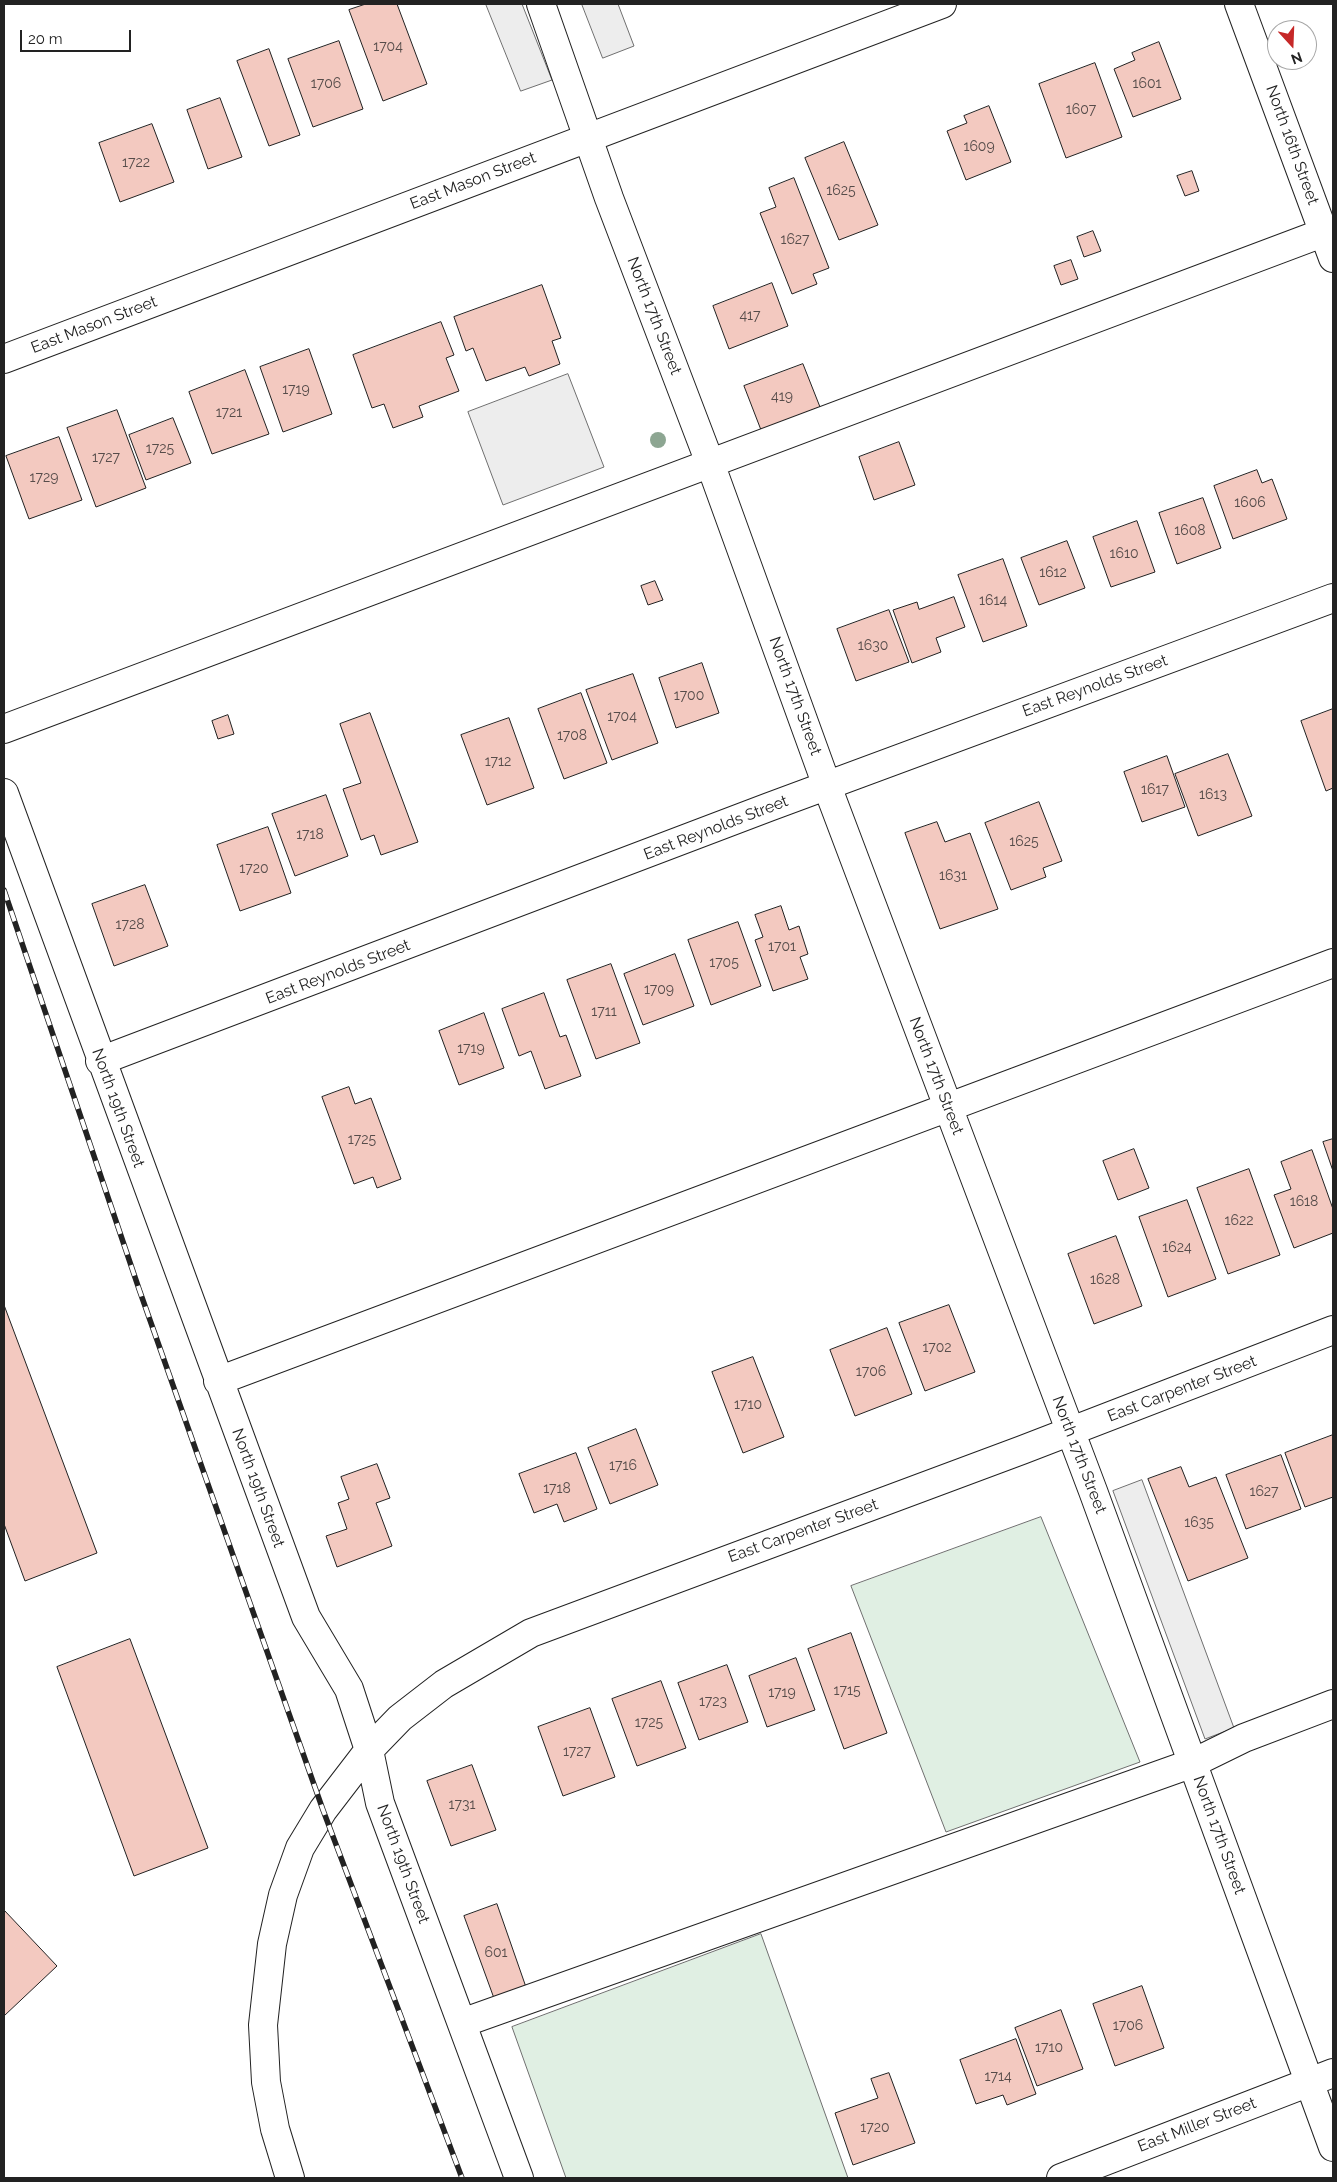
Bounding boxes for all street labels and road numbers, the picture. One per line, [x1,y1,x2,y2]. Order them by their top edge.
street label: North 16th Street [1261,83,1323,207]
street label: East Mason Street [407,148,539,214]
street label: North 17th Street [623,254,685,378]
street label: East Mason Street [28,292,160,358]
street label: North 17th Street [765,634,825,758]
street label: East Reynolds Street [1020,651,1170,721]
street label: East Reynolds Street [641,792,791,864]
street label: East Reynolds Street [263,936,413,1008]
street label: North 17th Street [905,1014,967,1138]
street label: North 19th Street [88,1046,148,1170]
street label: East Carpenter Street [1105,1352,1259,1426]
street label: North 17th Street [1048,1393,1110,1517]
street label: North 19th Street [228,1426,288,1550]
street label: East Carpenter Street [725,1495,881,1567]
street label: North 17th Street [1189,1773,1249,1897]
street label: North 19th Street [373,1802,433,1926]
street label: East Miller Street [1135,2094,1259,2156]

